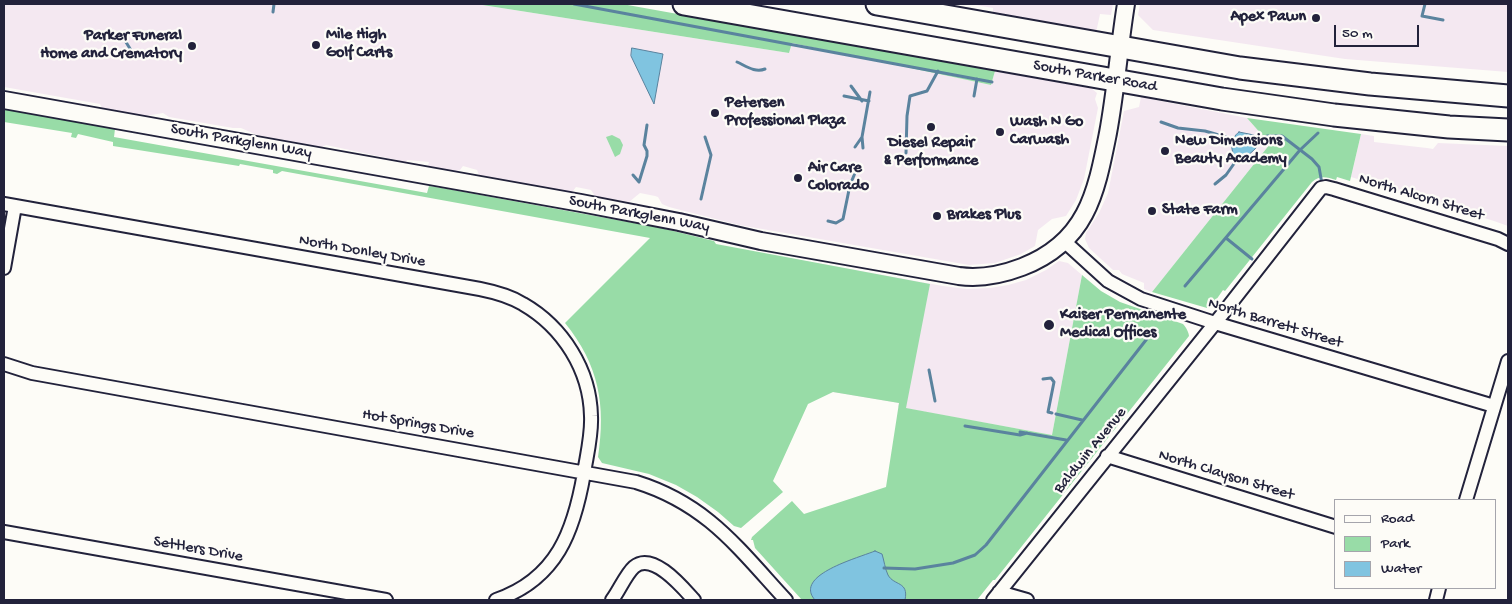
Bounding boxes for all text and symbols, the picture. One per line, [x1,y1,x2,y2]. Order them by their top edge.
place label: Apex Pawn [1231,8,1306,28]
marker: Apex Pawn [1310,12,1322,24]
scale bar [1337,15,1422,47]
text: 50 m [1342,25,1373,43]
place label: Mile High Golf Carts [326,26,392,64]
place label: Parker Funeral Home and Crematory [40,27,182,65]
marker: Mile High Golf Carts [310,39,322,51]
marker: Parker Funeral Home and Crematory [186,40,198,52]
street label: South Parker Road [1032,57,1158,97]
place label: Petersen Professional Plaza [725,94,845,132]
marker: Petersen Professional Plaza [709,107,721,119]
place label: Wash N Go Carwash [1010,113,1083,151]
street label: South Parkglenn Way [169,120,313,164]
marker: Diesel Repair & Performance [925,121,937,133]
marker: Wash N Go Carwash [994,126,1006,138]
place label: New Dimensions Beauty Academy [1175,132,1287,170]
place label: Diesel Repair & Performance [884,134,978,172]
marker: New Dimensions Beauty Academy [1159,145,1171,157]
place label: Air Care Colorado [808,159,869,197]
street label: North Alcorn Street [1356,170,1486,226]
marker: Air Care Colorado [792,172,804,184]
street label: South Parkglenn Way [567,192,711,238]
place label: State Farm [1162,201,1238,221]
marker: State Farm [1146,205,1158,217]
place label: Brakes Plus [947,206,1021,226]
marker: Brakes Plus [931,210,943,222]
street label: North Donley Drive [297,231,427,273]
street label: North Barrett Street [1205,294,1345,354]
place label: Kaiser Permanente Medical Offices [1060,306,1186,344]
marker: Kaiser Permanente Medical Offices [1042,318,1056,332]
street label: Baldwin Avenue [1050,404,1132,498]
street label: Hot Springs Drive [360,406,476,444]
street label: North Clayson Street [1156,446,1296,506]
legend [1334,499,1497,589]
text: Road [1381,510,1414,528]
street label: Settlers Drive [152,533,244,567]
text: Park [1381,535,1410,553]
text: Water [1381,560,1421,578]

